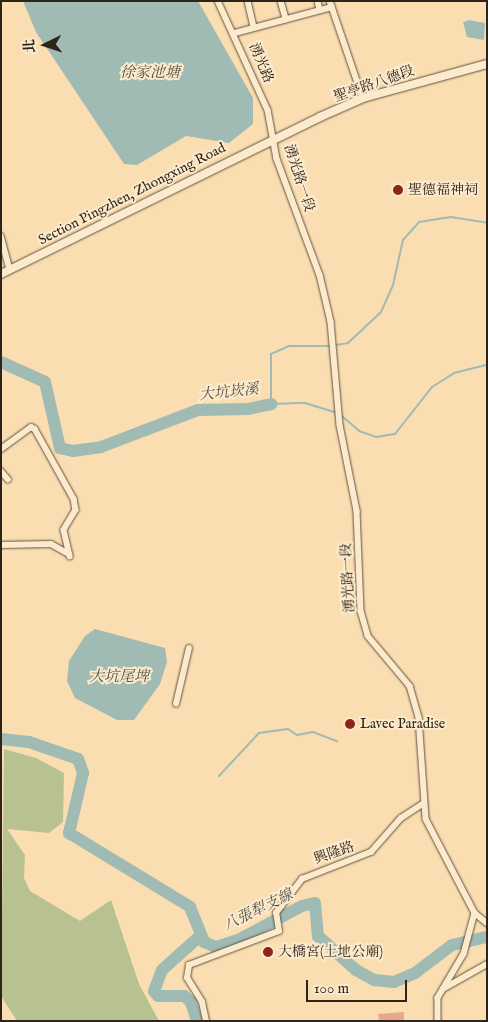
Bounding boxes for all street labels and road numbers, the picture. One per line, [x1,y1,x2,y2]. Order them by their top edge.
street label: 湧光路 [245,40,277,86]
street label: 聖亭路八德段 [332,62,416,106]
street label: Section Pingzhen, Zhongxing Road [36,139,228,249]
street label: 湧光路一段 [280,142,318,214]
street label: 湧光路一段 [338,543,358,613]
street label: 興隆路 [311,838,357,868]

